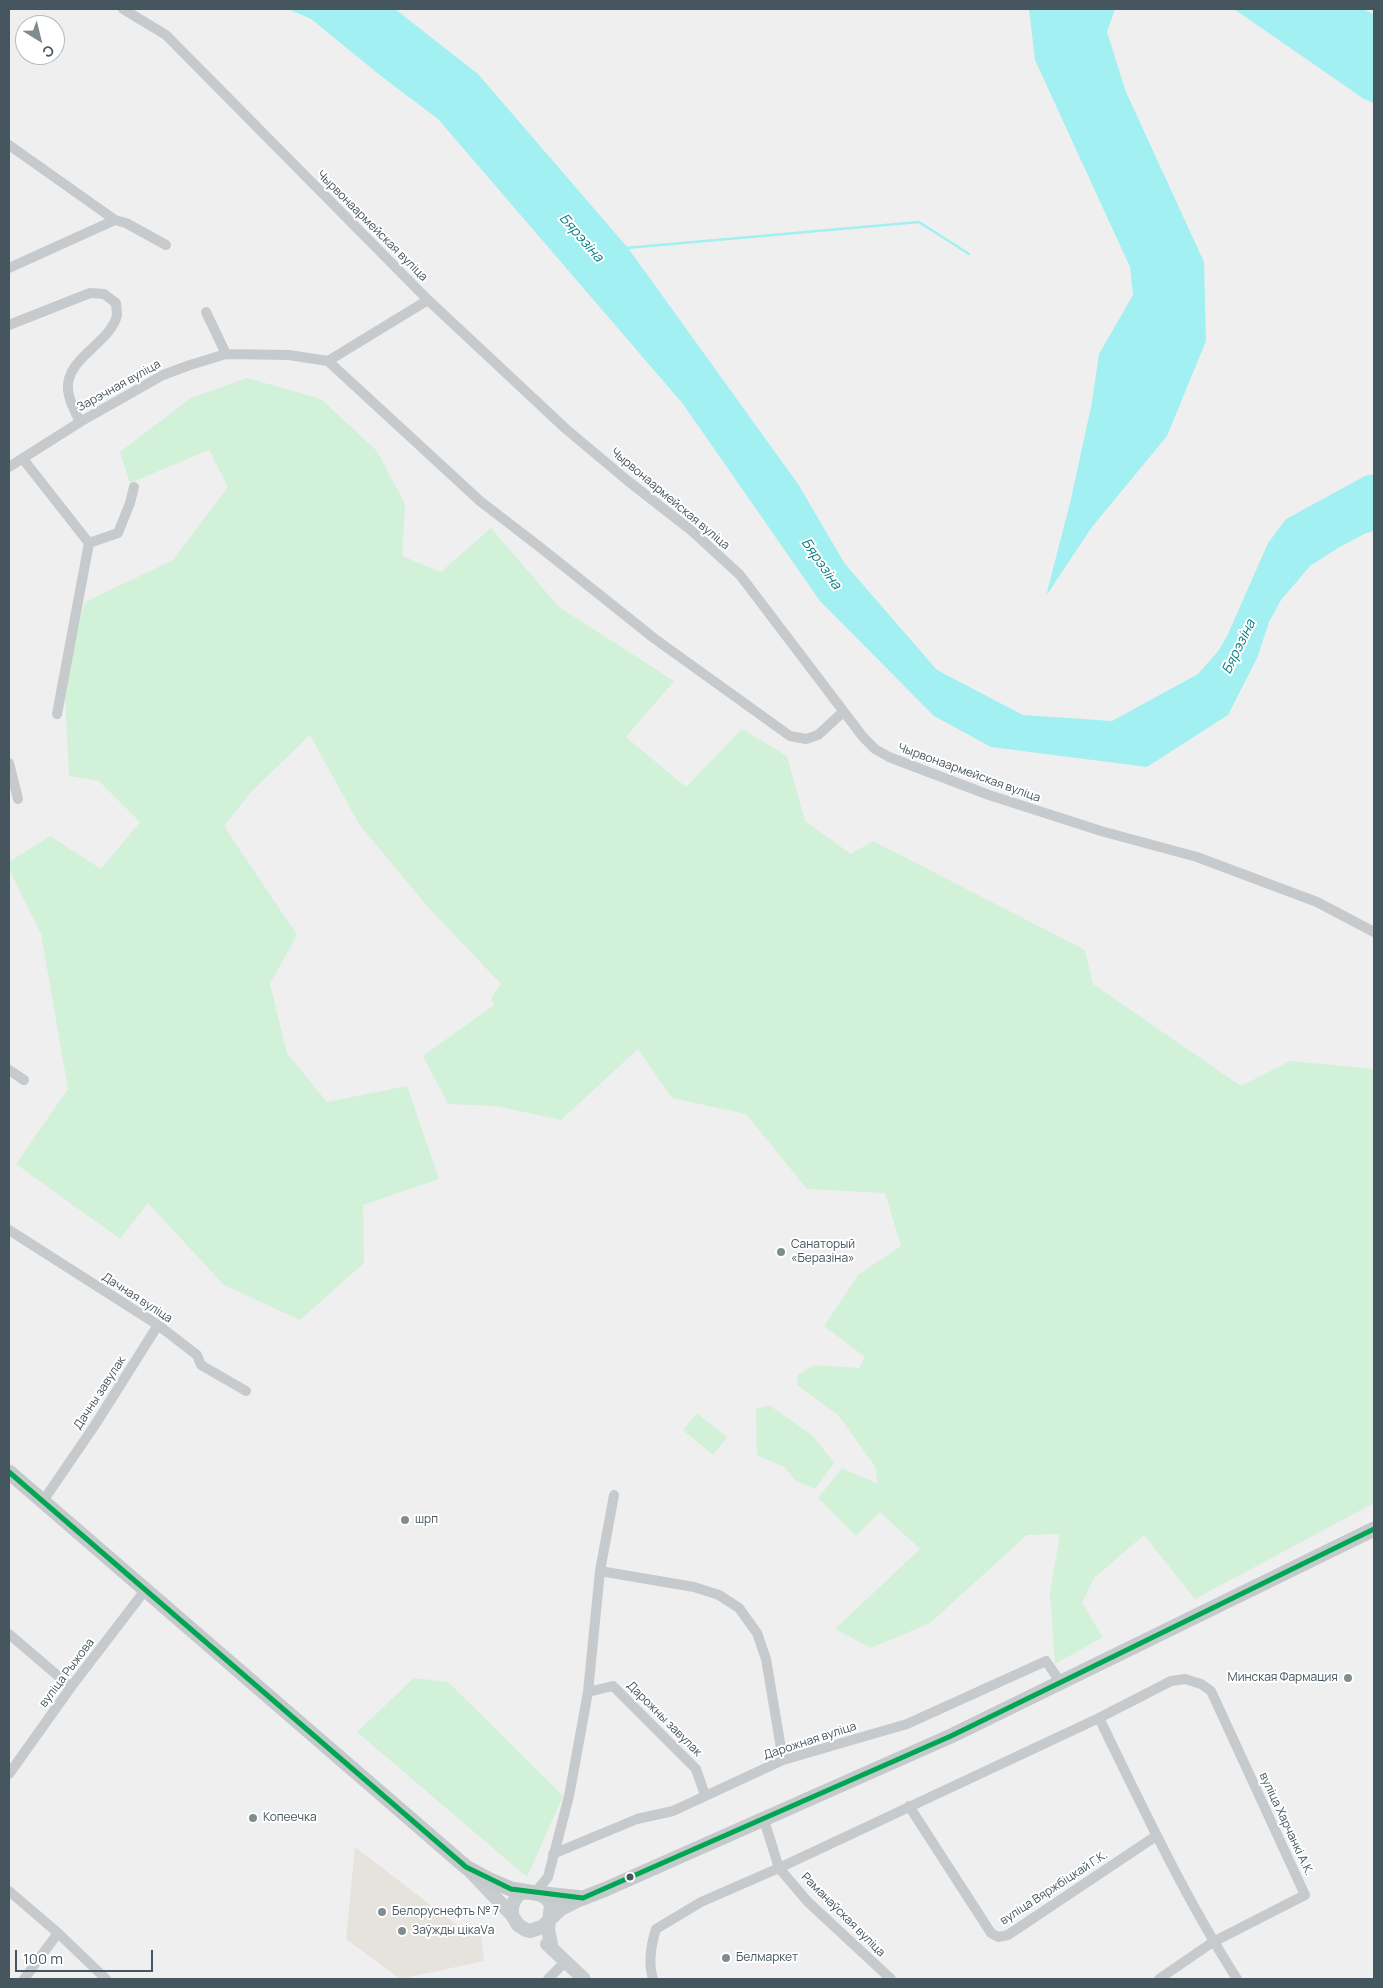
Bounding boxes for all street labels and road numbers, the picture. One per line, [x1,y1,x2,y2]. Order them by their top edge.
street label: Чырвонаармейская вуліца [314,168,430,284]
street label: Зарэчная вуліца [75,357,163,415]
street label: Чырвонаармейская вуліца [608,445,732,553]
street label: Чырвонаармейская вуліца [896,740,1042,806]
street label: Дачная вуліца [99,1270,175,1326]
street label: Дачны завулак [71,1354,129,1432]
street label: вуліца Рыжова [36,1636,98,1710]
street label: Дарожны завулак [623,1678,705,1760]
street label: Дарожная вуліца [762,1719,858,1763]
street label: вуліца Харчанкі А.К. [1256,1770,1316,1878]
street label: вуліца Вяржбіцкай Г.К. [998,1848,1110,1928]
street label: Раманаўская вуліца [798,1870,888,1960]

